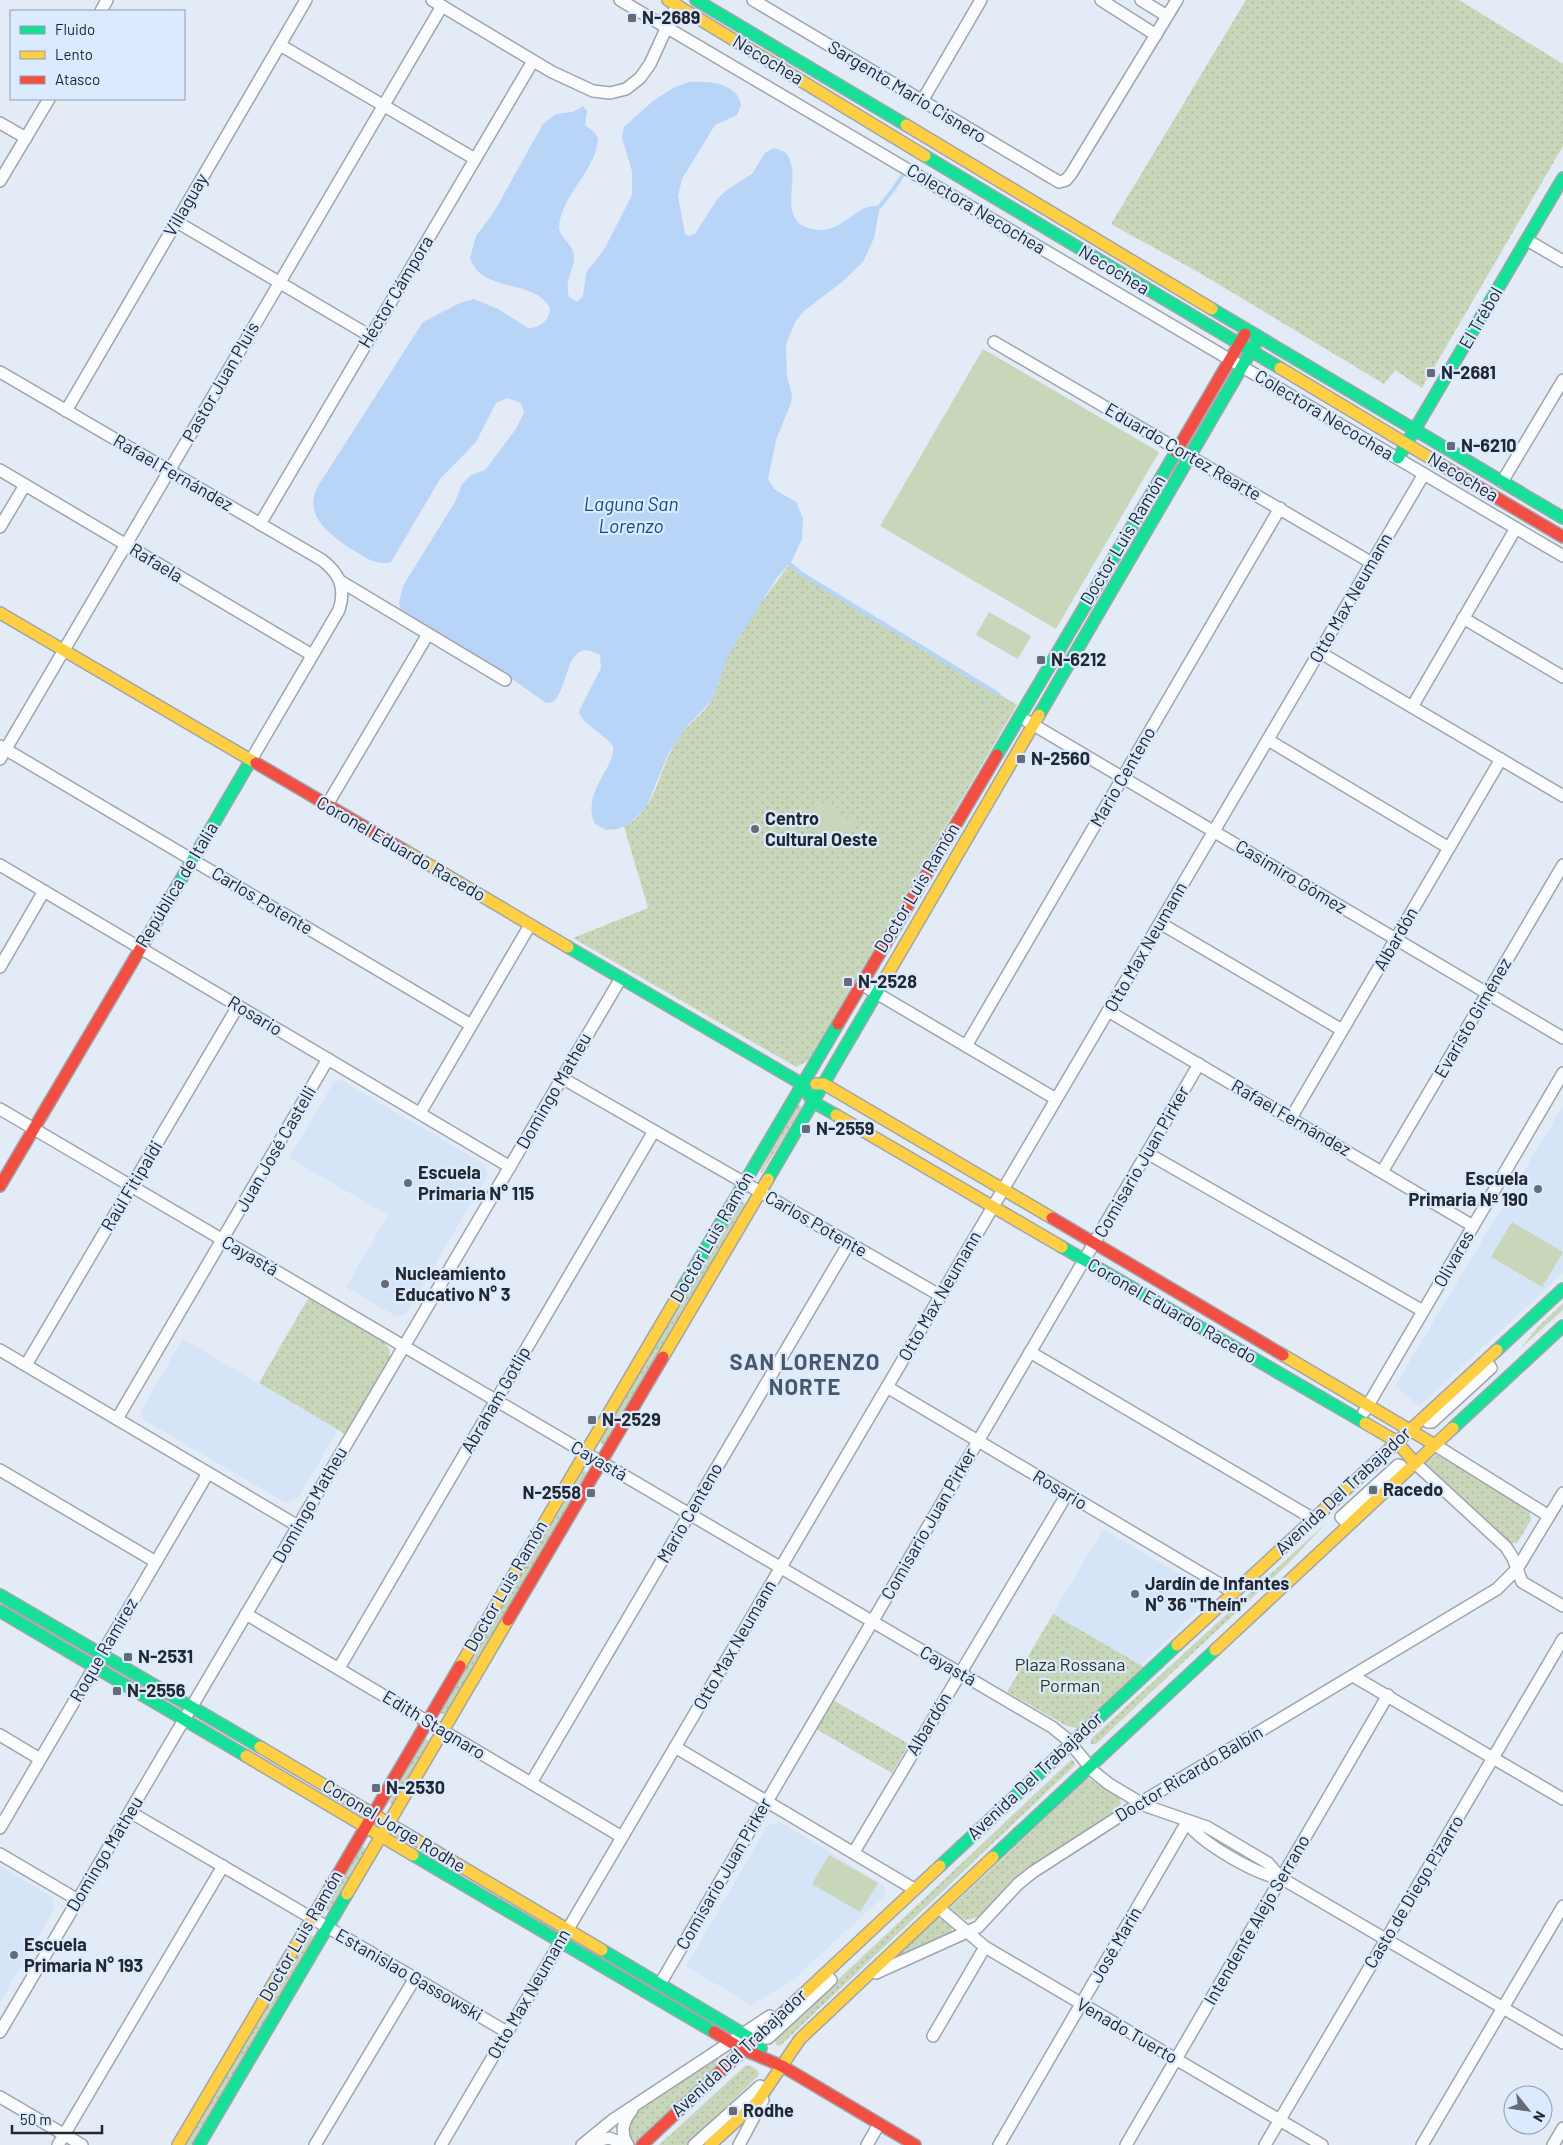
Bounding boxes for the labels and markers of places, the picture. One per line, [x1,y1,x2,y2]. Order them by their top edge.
place label: N-2689 [642,6,700,28]
marker: N-2689 [626,12,638,24]
place label: N-2681 [1441,361,1496,383]
marker: N-2681 [1425,367,1437,379]
place label: N-6210 [1461,434,1517,456]
marker: N-6210 [1445,440,1457,452]
place label: N-6212 [1051,648,1106,670]
marker: N-6212 [1035,654,1047,666]
place label: N-2560 [1031,747,1090,769]
marker: N-2560 [1015,753,1027,765]
place label: Centro Cultural Oeste [765,807,878,850]
marker: Centro Cultural Oeste [749,823,761,835]
place label: N-2528 [858,970,917,992]
marker: N-2528 [842,976,854,988]
place label: N-2559 [816,1117,874,1139]
marker: N-2559 [800,1123,812,1135]
place label: Escuela Primaria N° 115 [418,1161,535,1204]
place label: Escuela Primaria Nº 190 [1408,1167,1528,1210]
marker: Escuela Primaria N° 115 [402,1177,414,1189]
marker: Escuela Primaria Nº 190 [1532,1183,1544,1195]
place label: Nucleamiento Educativo N° 3 [395,1262,510,1305]
marker: Nucleamiento Educativo N° 3 [379,1278,391,1290]
place label: N-2529 [602,1408,661,1430]
marker: N-2529 [586,1414,598,1426]
place label: Racedo [1383,1478,1443,1500]
place label: N-2558 [522,1481,581,1503]
marker: Racedo [1367,1484,1379,1496]
marker: N-2558 [585,1487,597,1499]
place label: Jardín de Infantes N° 36 "Theín" [1145,1572,1289,1615]
marker: Jardín de Infantes N° 36 "Theín" [1129,1588,1141,1600]
place label: N-2531 [138,1645,193,1667]
marker: N-2531 [122,1651,134,1663]
place label: N-2556 [127,1679,186,1701]
marker: N-2556 [111,1685,123,1697]
place label: N-2530 [386,1776,445,1798]
marker: N-2530 [370,1782,382,1794]
place label: Escuela Primaria N° 193 [24,1933,143,1976]
marker: Escuela Primaria N° 193 [8,1949,20,1961]
place label: Rodhe [743,2099,794,2121]
marker: Rodhe [727,2105,739,2117]

